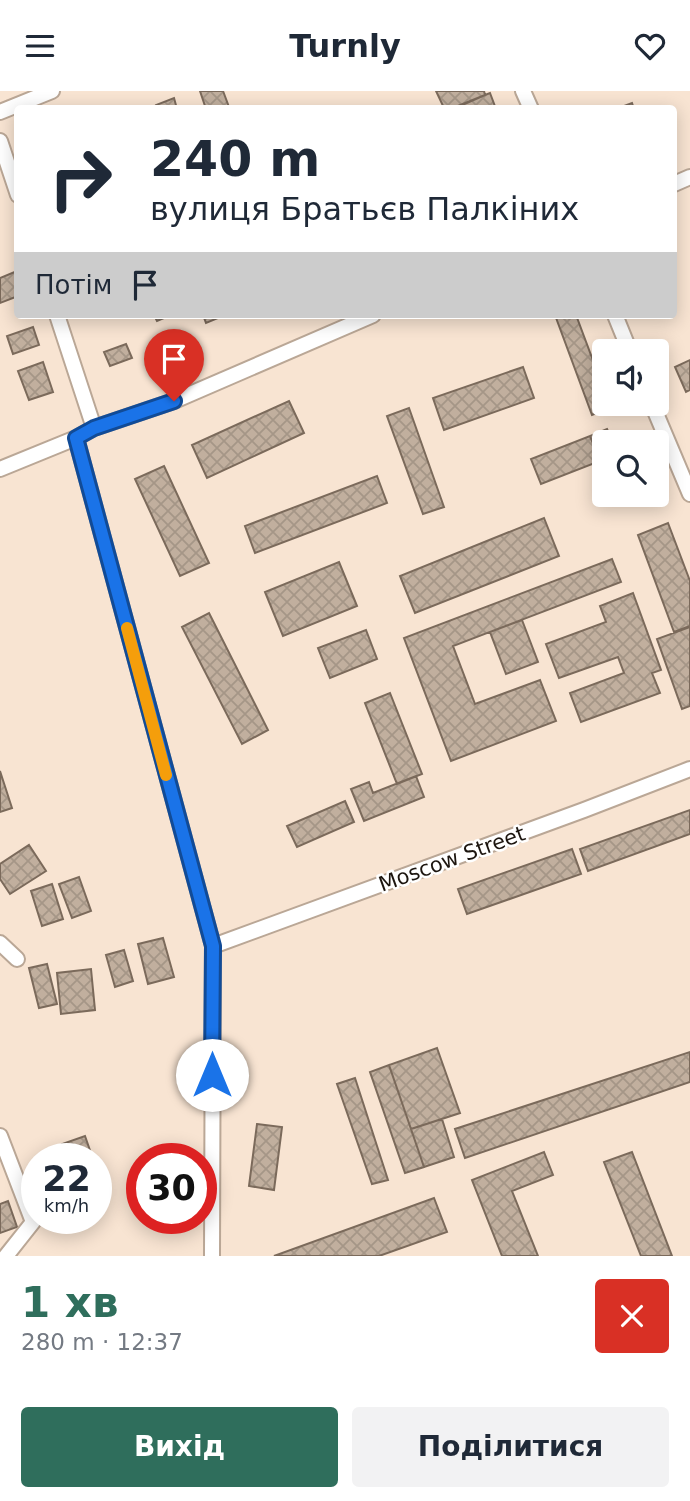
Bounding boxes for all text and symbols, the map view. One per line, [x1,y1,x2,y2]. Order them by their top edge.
icon: menu [21,27,59,65]
text: Turnly [289,27,401,65]
icon: heart [631,27,669,65]
text: 240 m [150,131,320,188]
icon: right [35,133,126,224]
text: вулиця Братьєв Палкіних [150,190,579,228]
icon: arrive [126,266,164,304]
text: Потім [35,270,112,300]
pin [144,329,204,401]
map controls [592,339,669,507]
button: sound [592,339,669,416]
icon: arrive [155,340,193,378]
button: search [592,430,669,507]
street label: Moscow Street [376,821,528,897]
position arrow [175,1038,249,1112]
speed limit sign: 30 [126,1143,217,1234]
text: 22 [42,1159,91,1199]
text: km/h [44,1195,89,1216]
text: 1 хв [21,1278,119,1327]
button: close [595,1279,669,1353]
text: 280 m · 12:37 [21,1329,183,1355]
button: Вихід [21,1407,338,1487]
button: Поділитися [352,1407,669,1487]

